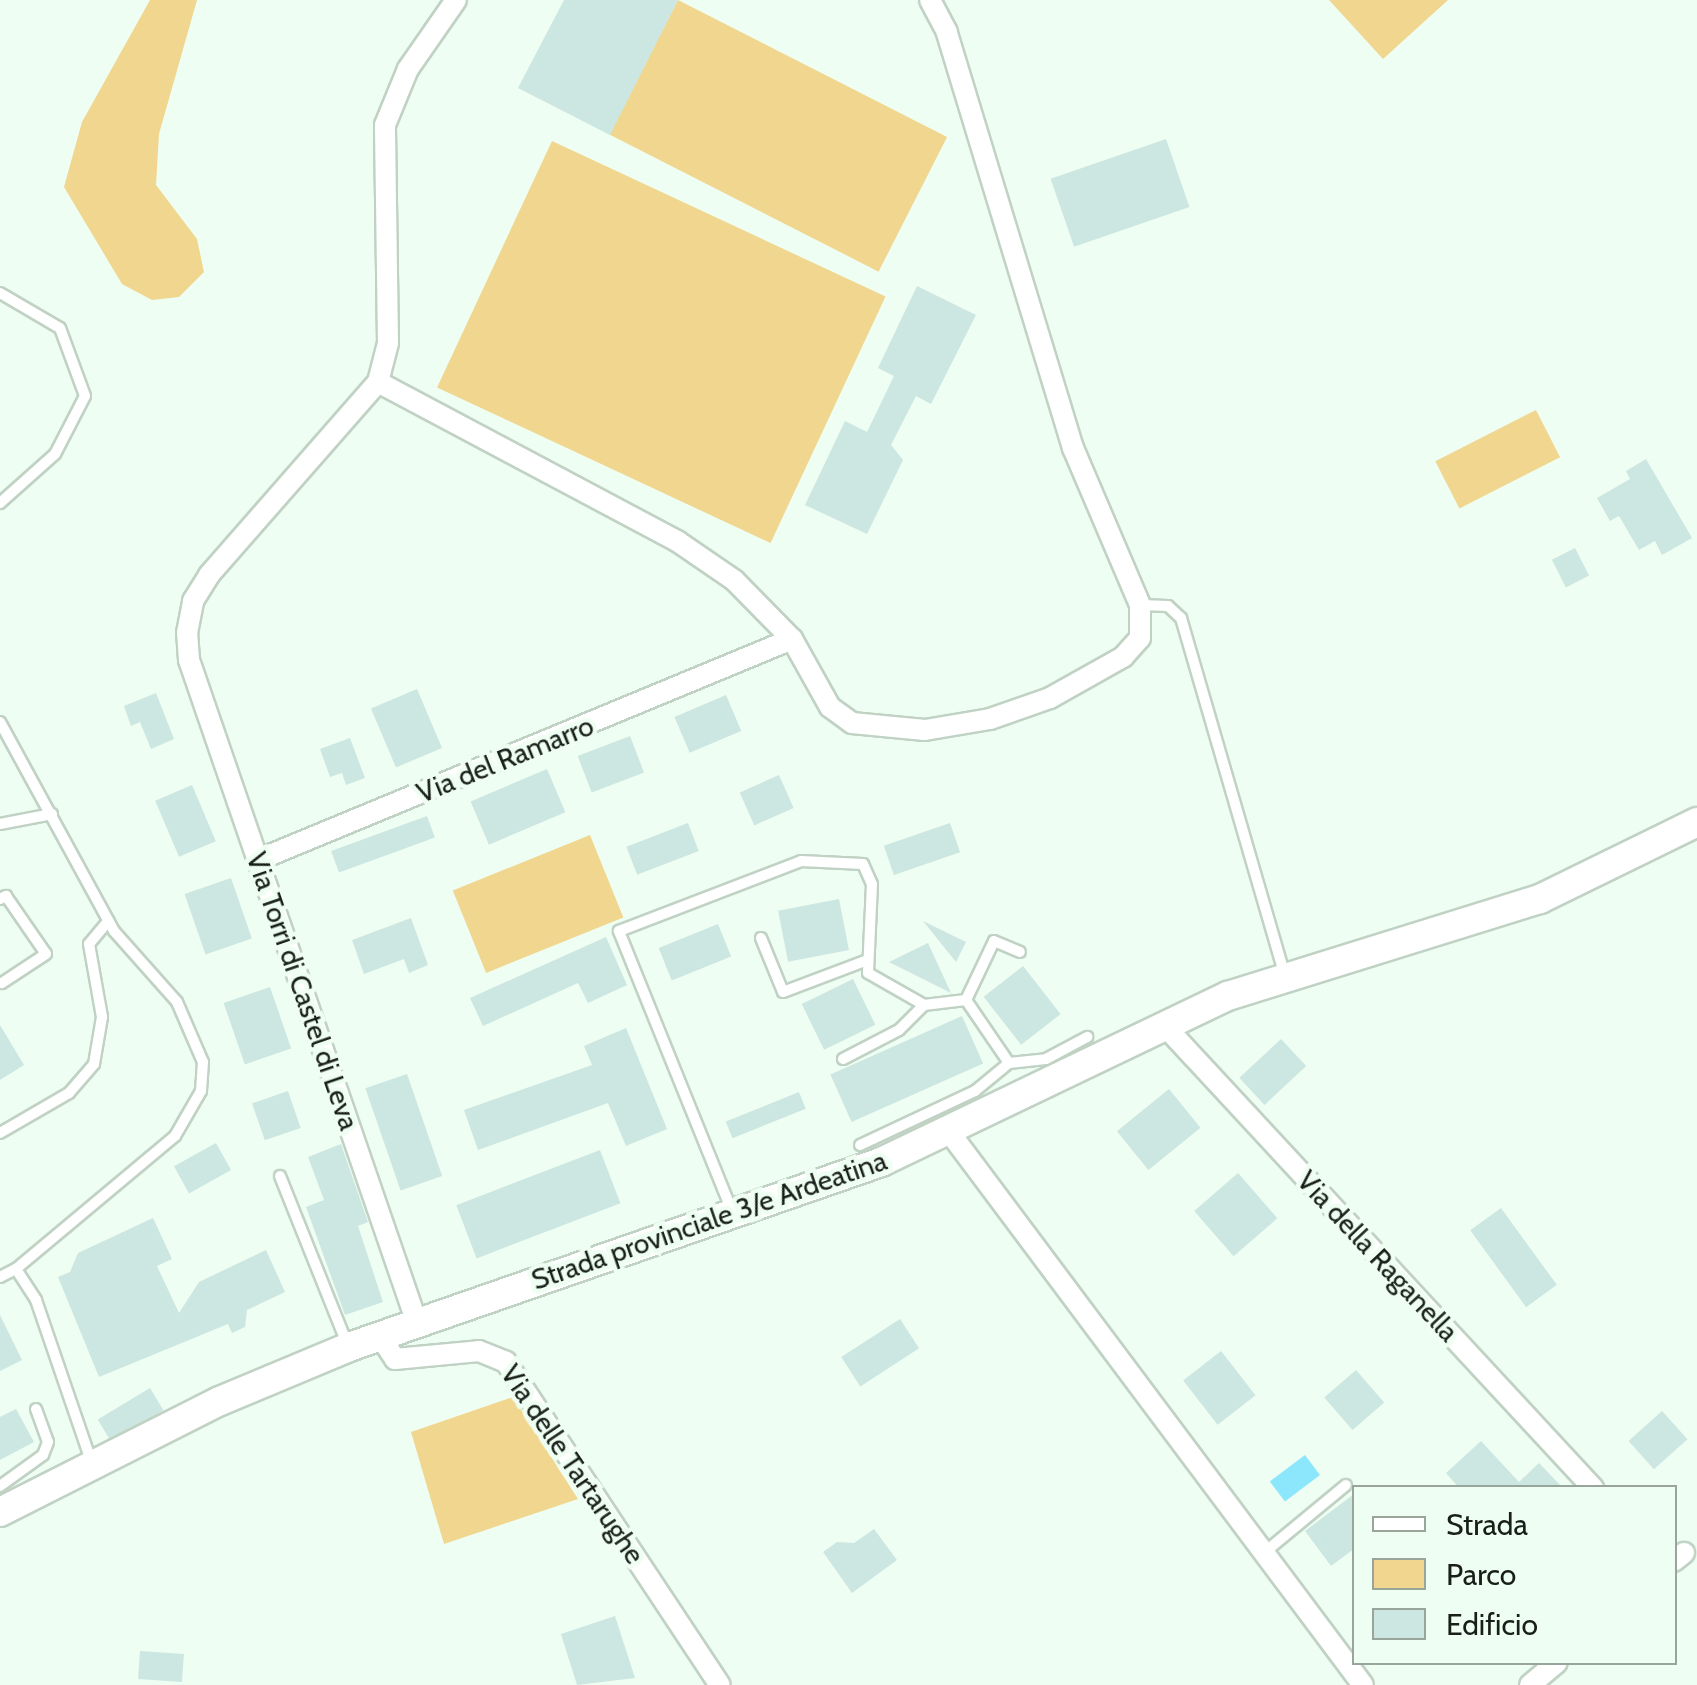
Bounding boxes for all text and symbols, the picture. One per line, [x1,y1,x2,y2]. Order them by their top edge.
street label: Via del Ramarro [412,708,598,810]
street label: Via Torri di Castel di Leva [240,848,366,1134]
street label: Strada provinciale 3/e Ardeatina [527,1143,891,1297]
street label: Via della Raganella [1290,1164,1466,1348]
street label: Via delle Tartarughe [494,1358,652,1570]
legend [1352,1485,1677,1665]
text: Strada [1446,1506,1528,1543]
text: Parco [1446,1556,1516,1593]
text: Edificio [1446,1606,1538,1643]

